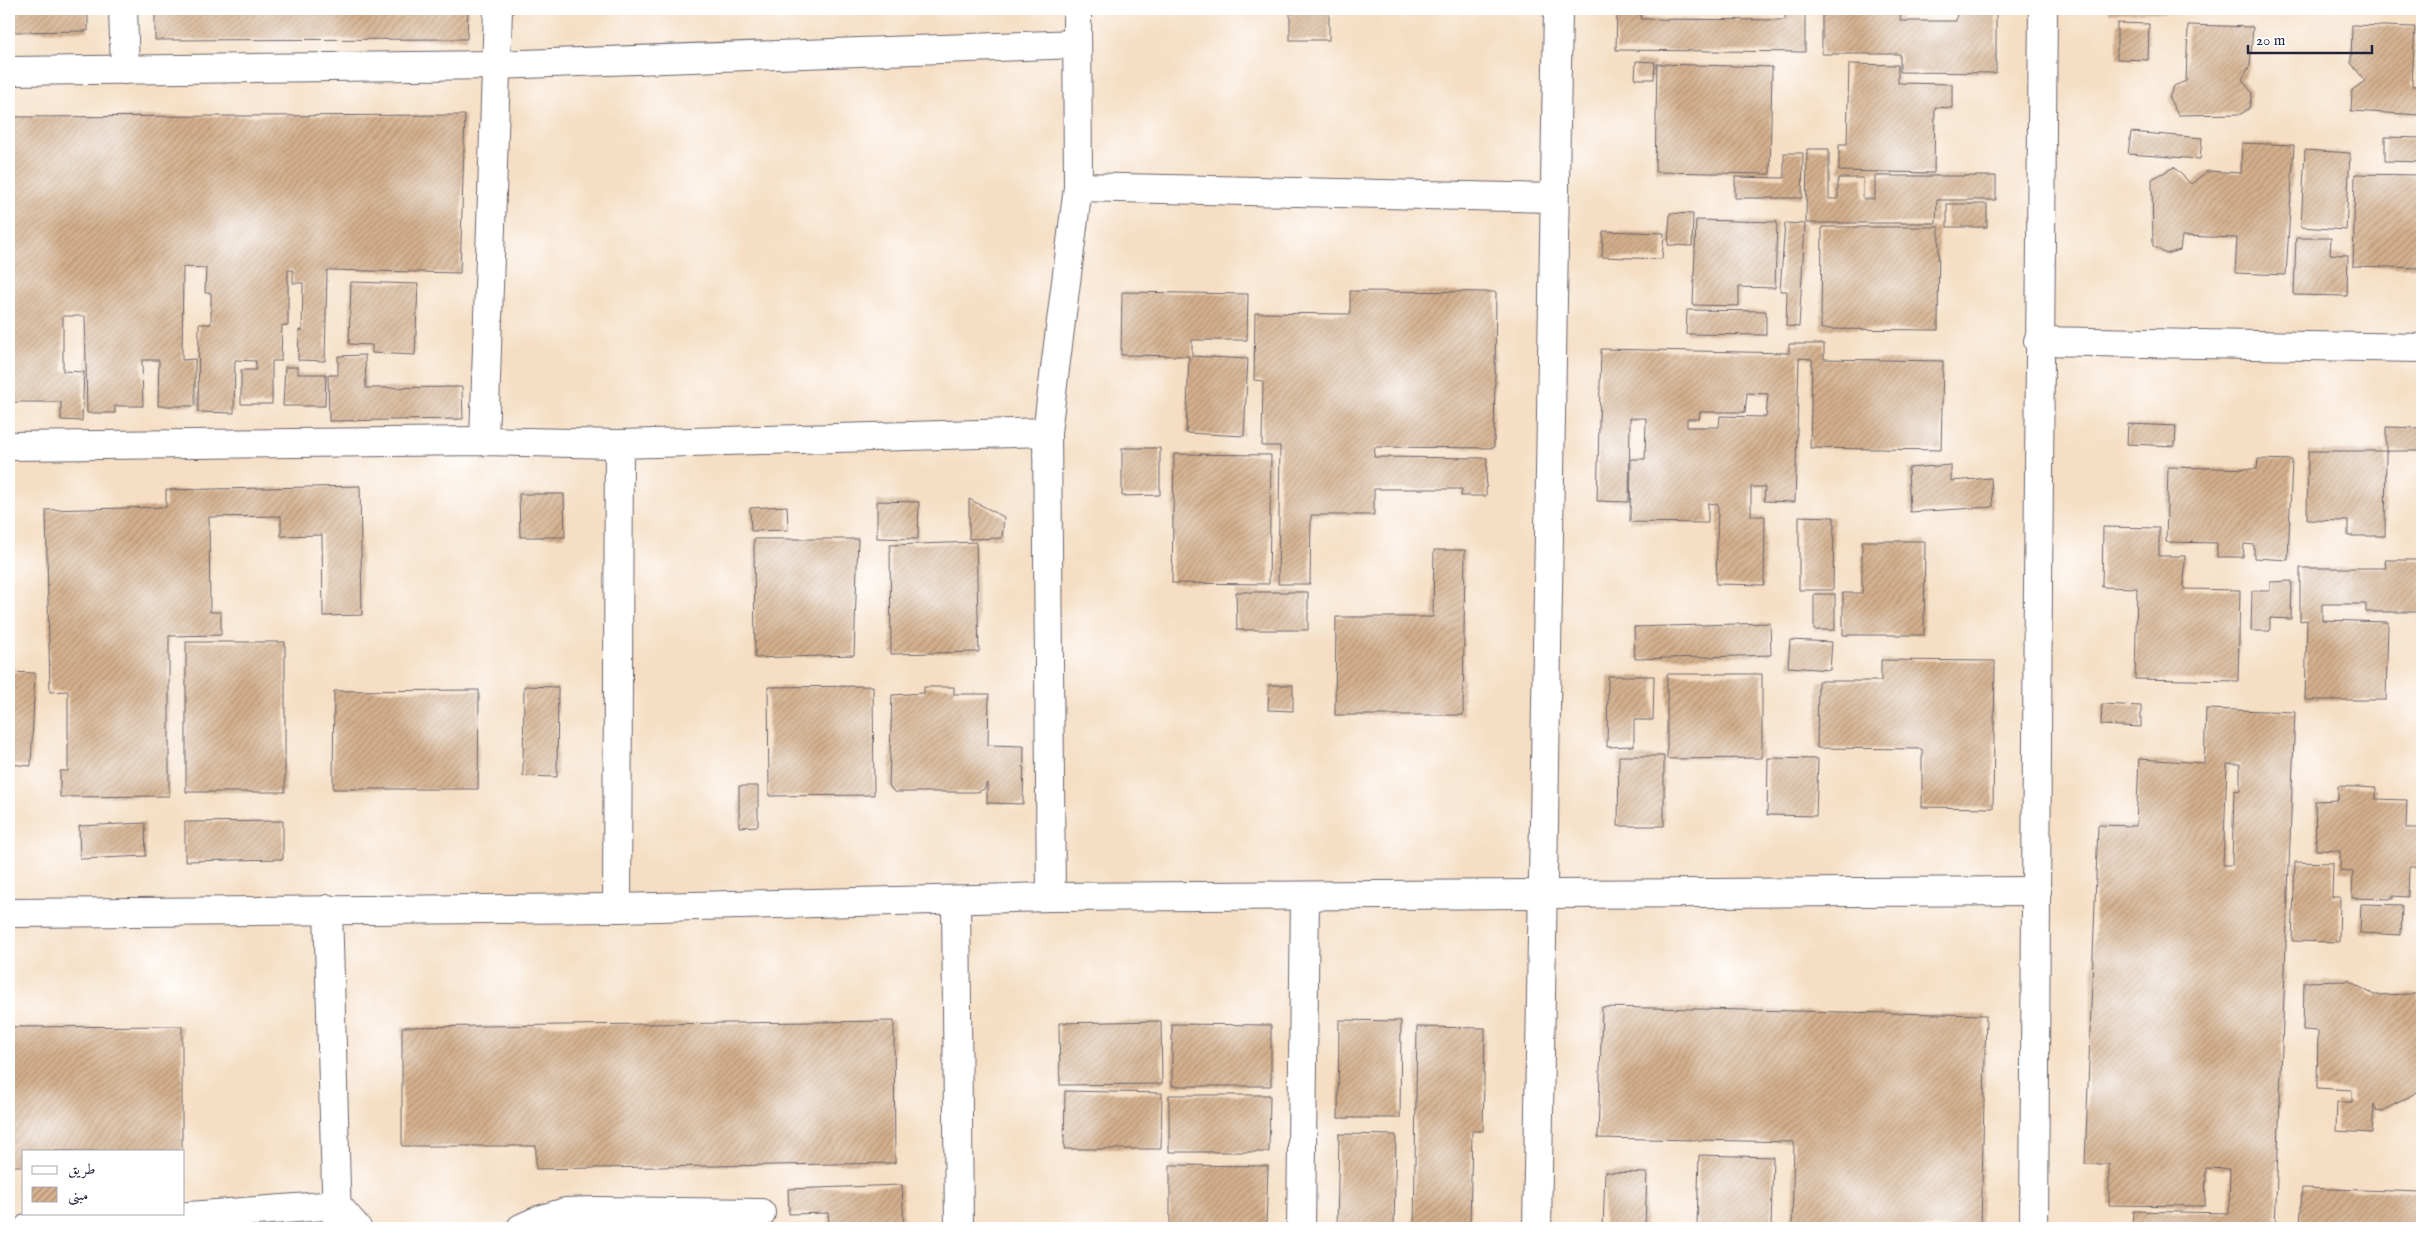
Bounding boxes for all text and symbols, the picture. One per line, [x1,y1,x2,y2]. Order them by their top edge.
scale bar [2248,22,2372,54]
text: 20 m [2256,31,2286,50]
legend [22,1150,185,1214]
text: طريق [68,1160,95,1179]
text: مبنى [68,1186,88,1206]

